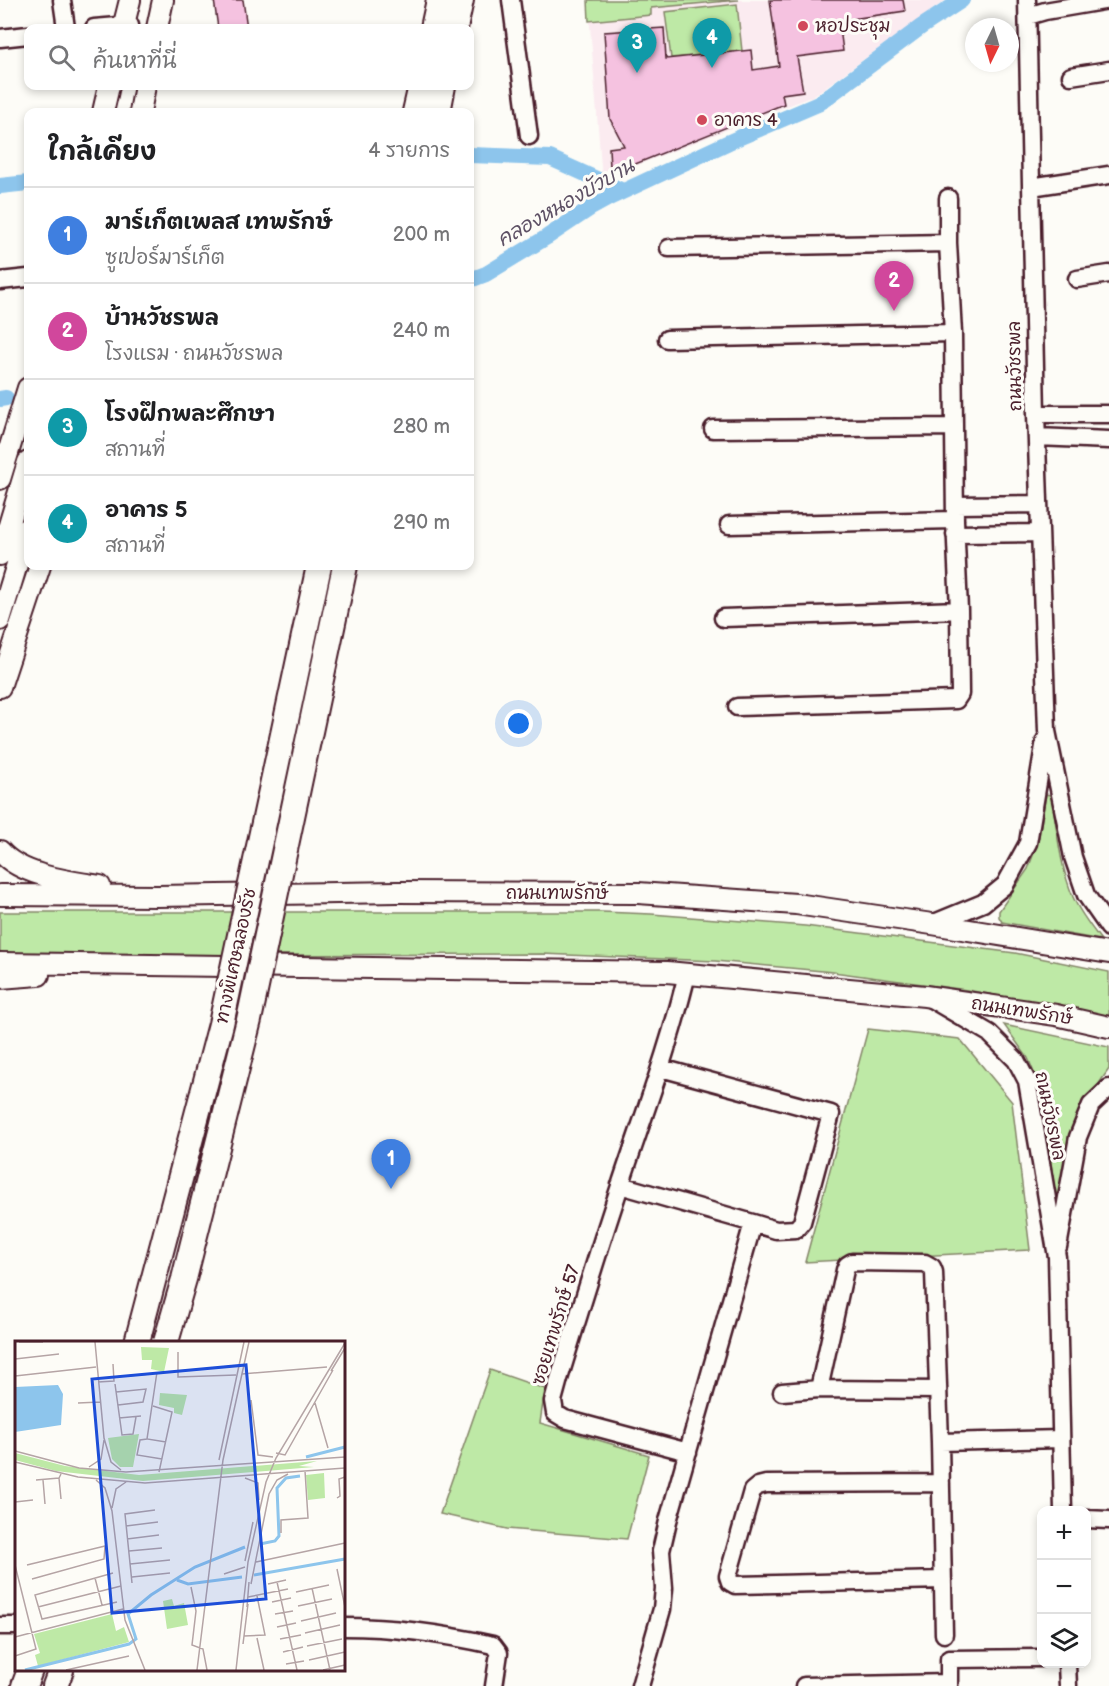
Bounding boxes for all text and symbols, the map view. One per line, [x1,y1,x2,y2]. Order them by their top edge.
place label: หอประชุม [815,15,891,40]
north arrow [965,18,1019,72]
pin: 4 [692,19,732,68]
marker: หอประชุม [796,19,810,33]
pin: 3 [618,23,656,73]
search box [24,24,474,90]
icon: search [45,41,78,74]
text: ค้นหาที่นี่ [93,48,177,75]
place label: อาคาร 4 [714,110,778,131]
marker: อาคาร 4 [695,113,709,127]
text: ใกล้เคียง [48,137,156,168]
text: 4 รายการ [368,139,450,163]
water label: คลองหนองบัวบาน [493,153,640,252]
text: มาร์เก็ตเพลส เทพรักษ์ [105,209,333,236]
text: 1 [63,223,72,247]
text: 200 m [393,223,450,247]
text: ซูเปอร์มาร์เก็ต [105,246,225,270]
pin: 2 [874,262,914,311]
text: บ้านวัชรพล [105,305,219,332]
text: 2 [62,319,73,343]
text: 240 m [393,319,450,343]
street label: ถนนวัชรพล [1003,321,1026,411]
text: โรงแรม · ถนนวัชรพล [105,342,283,366]
text: โรงฝึกพละศึกษา [105,401,275,428]
text: 3 [62,415,73,439]
text: 280 m [393,415,450,439]
text: สถานที่ [105,438,165,462]
text: อาคาร 5 [105,497,187,524]
text: 4 [62,511,73,535]
text: 290 m [393,511,450,535]
text: สถานที่ [105,534,165,558]
your location [504,709,533,738]
street label: ถนนเทพรักษ์ [506,880,609,904]
street label: ทางพิเศษฉลองรัช [210,886,261,1026]
street label: ถนนเทพรักษ์ [970,990,1075,1030]
street label: ถนนวัชรพล [1030,1069,1071,1162]
pin: 1 [372,1140,410,1189]
street label: ซอยเทพรักษ์ 57 [525,1261,584,1388]
inset map [15,1341,345,1671]
map controls [1037,1506,1091,1668]
button: + [1037,1506,1091,1560]
button: − [1037,1560,1091,1614]
button: layers [1037,1614,1091,1668]

